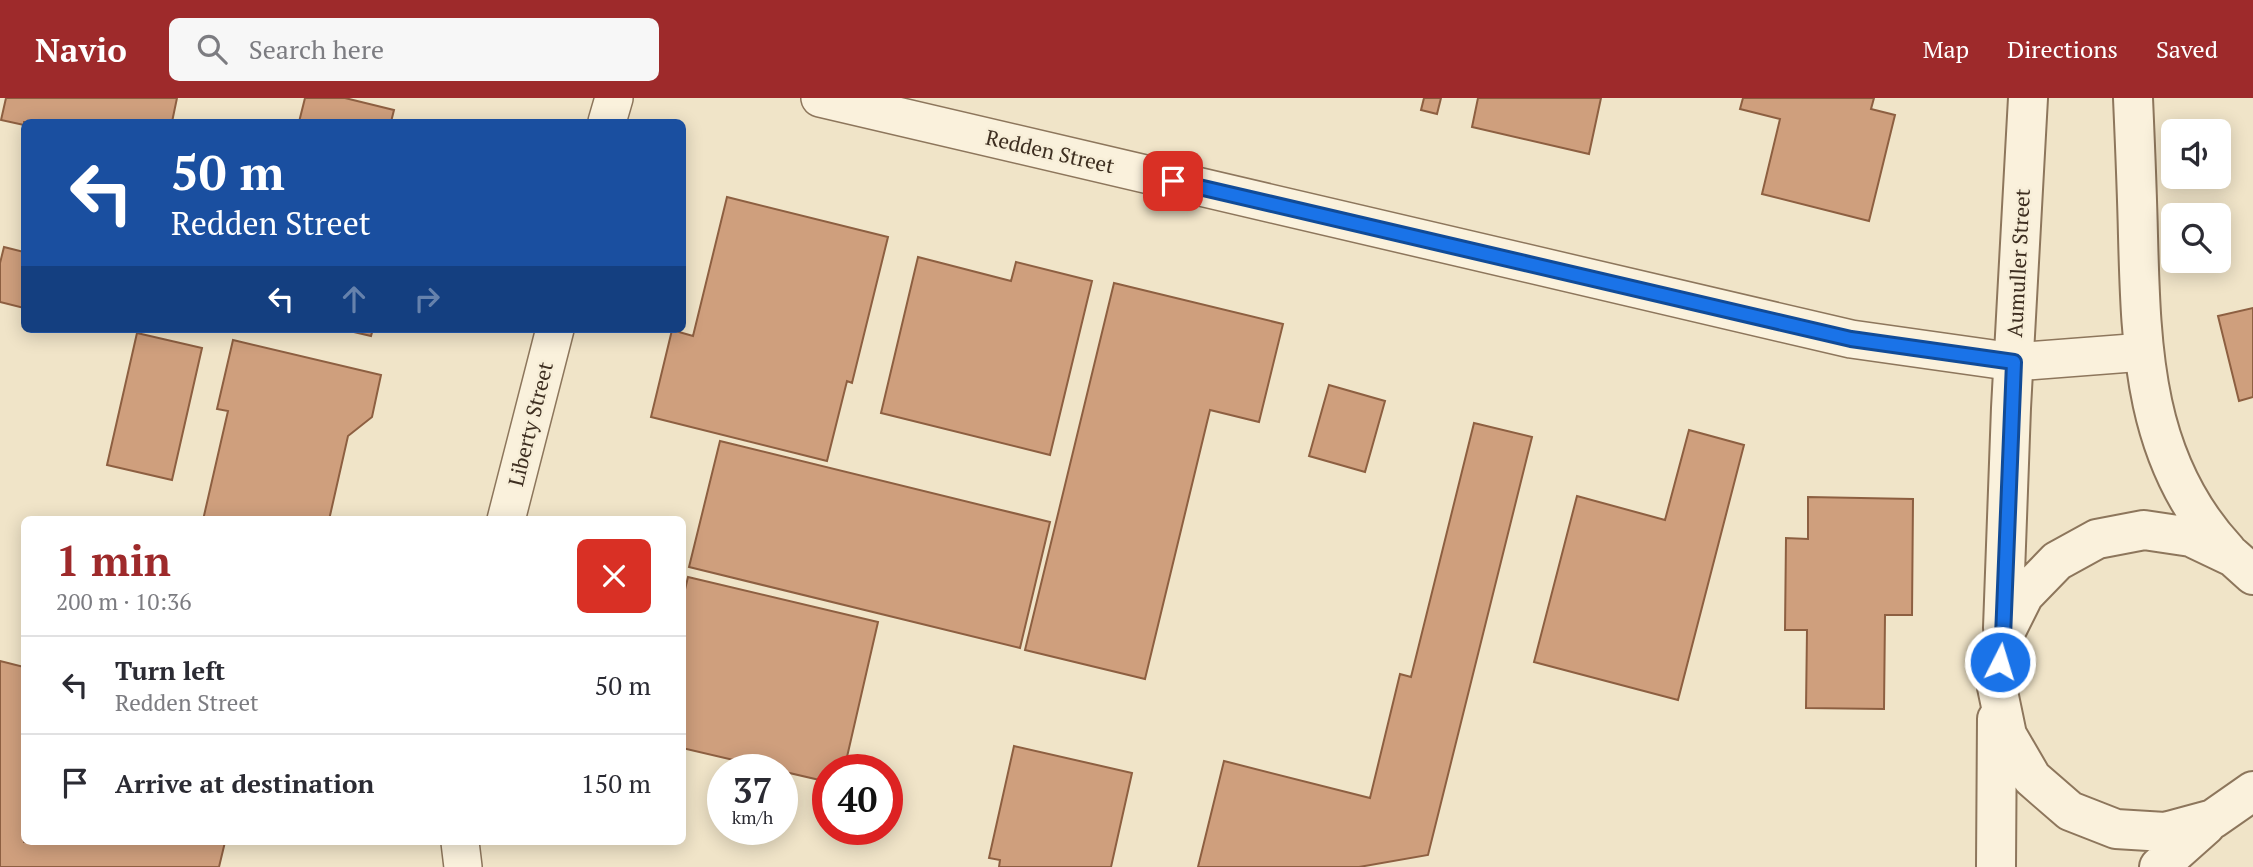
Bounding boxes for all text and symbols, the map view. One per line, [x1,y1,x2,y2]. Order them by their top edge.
search box [169,18,659,81]
text: Navio [35,28,127,71]
icon: search [193,30,231,68]
text: Search here [249,32,384,66]
text: Map [1923,33,1969,65]
text: Directions [2007,33,2118,65]
text: Saved [2156,33,2218,65]
map controls [2161,119,2231,273]
button: sound [2161,119,2231,189]
street label: Redden Street [983,123,1117,179]
text: 50 m [171,139,285,204]
icon: left [56,147,147,238]
pin [1143,151,1203,211]
icon: arrive [1154,162,1192,200]
street label: Aumuller Street [2000,188,2036,338]
text: Redden Street [171,202,371,244]
button: search [2161,203,2231,273]
icon: left [262,280,300,318]
icon: ahead [335,280,373,318]
icon: right [408,280,446,318]
street label: Liberty Street [501,358,559,489]
text: 1 min [56,532,171,588]
button: close [577,539,651,613]
text: 200 m · 10:36 [56,586,191,617]
position arrow [1963,625,2037,699]
text: Turn left [115,653,225,687]
icon: left [56,666,94,704]
text: 50 m [595,668,651,702]
text: Redden Street [115,687,259,718]
speed limit sign: 40 [812,754,903,845]
icon: arrive [56,764,94,802]
text: Arrive at destination [115,766,374,800]
text: 150 m [581,766,651,800]
text: 37 [733,767,772,813]
text: km/h [732,805,773,829]

